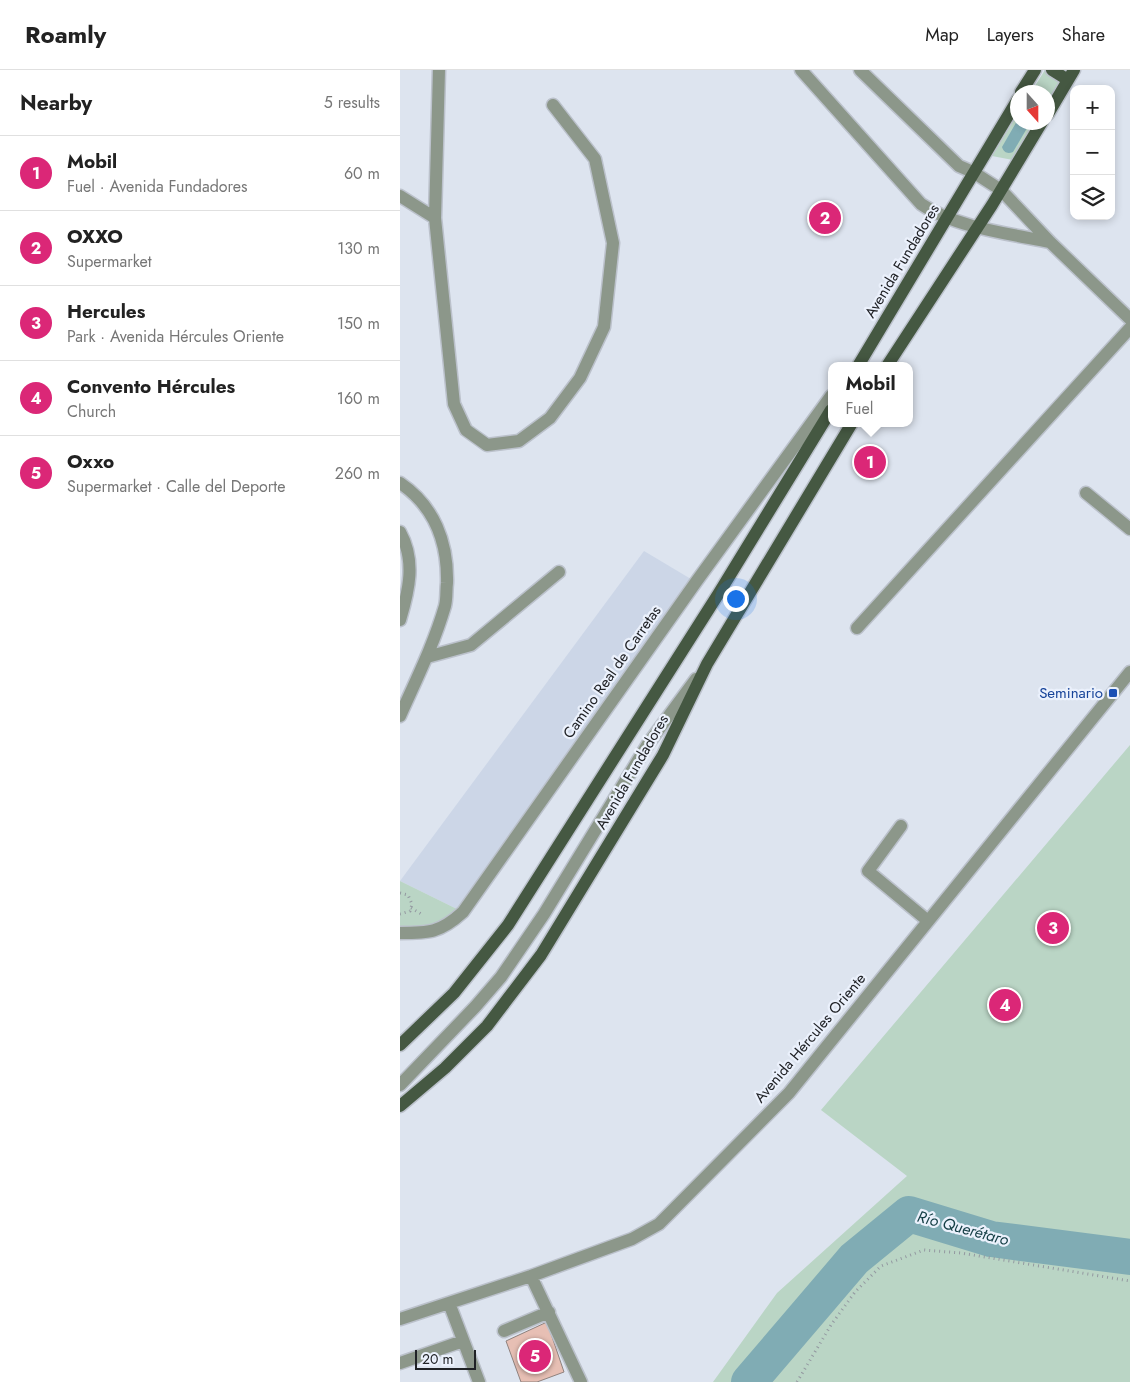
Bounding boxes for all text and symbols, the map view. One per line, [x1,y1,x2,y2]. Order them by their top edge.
text: Roamly [25,17,106,52]
text: Map [925,22,959,48]
text: Layers [987,22,1034,48]
text: Share [1062,22,1105,48]
north arrow [1010,85,1055,130]
map controls [1070,85,1115,220]
button: + [1070,85,1115,130]
text: Nearby [20,88,92,118]
text: 5 results [324,91,380,114]
button: − [1070,130,1115,175]
text: Mobil [67,148,117,175]
text: 1 [32,162,40,185]
text: 60 m [344,162,380,185]
text: Fuel · Avenida Fundadores [67,175,247,198]
button: layers [1070,175,1115,220]
pin: 2 [809,199,841,237]
street label: Avenida Fundadores [859,200,945,322]
text: OXXO [67,223,123,250]
text: 2 [31,237,41,260]
text: 130 m [337,237,380,260]
text: Supermarket [67,250,152,273]
text: Hercules [67,298,145,325]
text: 3 [31,312,41,335]
text: 150 m [337,312,380,335]
text: Park · Avenida Hércules Oriente [67,325,284,348]
popup [828,362,913,427]
text: Mobil [845,370,896,397]
text: Convento Hércules [67,373,235,400]
text: 4 [30,387,42,410]
text: 160 m [337,387,380,410]
text: Fuel [845,397,873,420]
text: Church [67,400,116,423]
pin: 1 [854,443,886,481]
text: Oxxo [67,448,114,475]
text: 5 [31,462,41,485]
text: 260 m [335,462,380,485]
text: Supermarket · Calle del Deporte [67,475,285,498]
your location [723,586,749,612]
street label: Camino Real de Carretas [558,601,666,743]
place label: Seminario [1039,682,1103,704]
marker: Seminario [1107,687,1119,699]
street label: Avenida Fundadores [590,710,674,834]
pin: 3 [1037,909,1069,947]
street label: Avenida Hércules Oriente [749,968,871,1108]
pin: 4 [989,986,1021,1024]
water label: Río Querétaro [915,1205,1012,1251]
pin: 5 [519,1337,551,1375]
scale bar [415,1347,476,1370]
text: 20 m [422,1349,454,1369]

